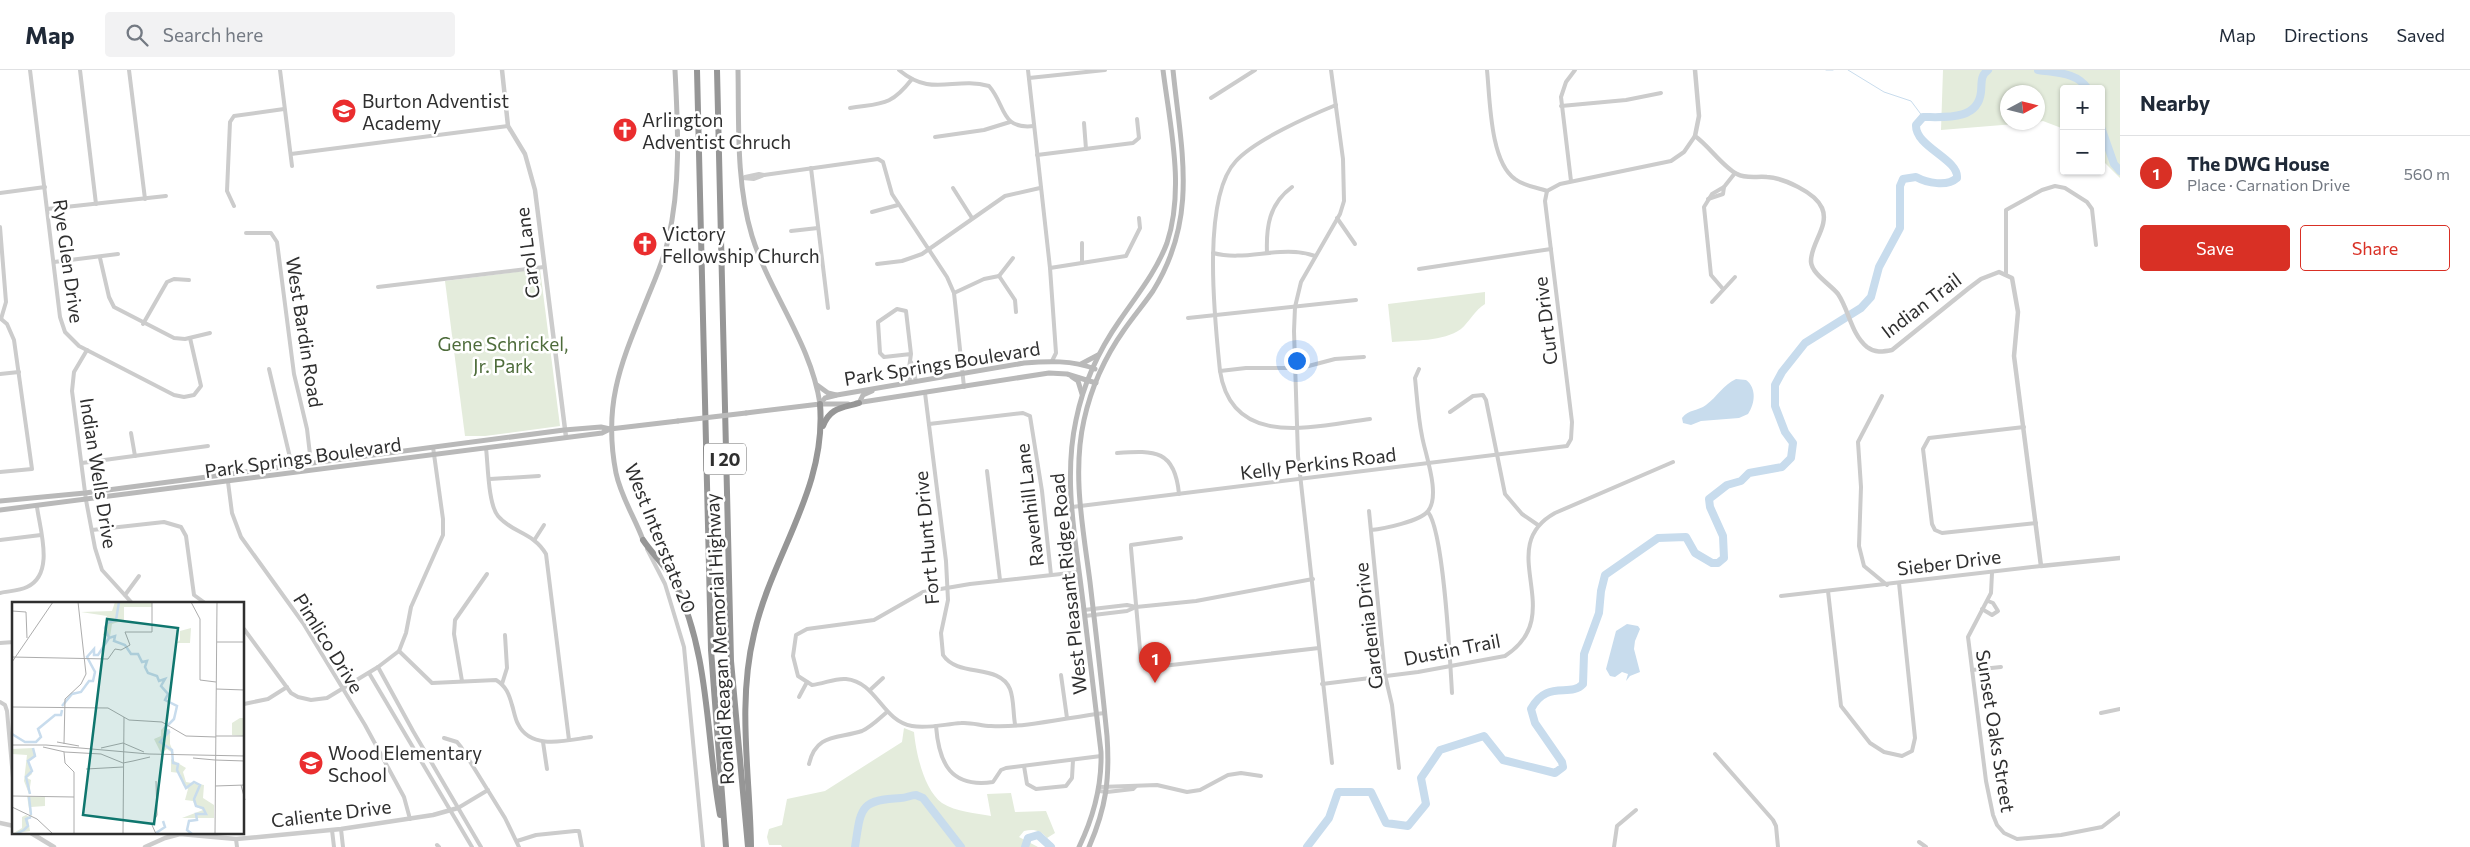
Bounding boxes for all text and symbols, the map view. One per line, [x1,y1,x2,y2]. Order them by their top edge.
search box [105,12,455,57]
text: Map [25,20,75,49]
icon: search [123,21,151,49]
text: Search here [163,23,263,46]
text: Map [2219,24,2256,46]
text: Directions [2284,24,2368,46]
text: Saved [2396,24,2445,46]
north arrow [2000,85,2045,130]
map controls [2060,85,2105,175]
button: + [2060,85,2105,130]
place label: Burton Adventist Academy [362,89,509,134]
text: Nearby [2140,90,2210,115]
school or university icon: Burton Adventist Academy [331,98,357,124]
place label: Arlington Adventist Chruch [642,108,791,153]
church icon: Arlington Adventist Chruch [612,117,638,143]
button: − [2060,130,2105,175]
text: The DWG House [2187,152,2330,175]
text: 1 [2152,164,2160,183]
text: 560 m [2404,164,2450,183]
text: Place · Carnation Drive [2187,175,2350,194]
street label: Rye Glen Drive [49,198,89,324]
street label: Carol Lane [510,206,544,300]
place label: Victory Fellowship Church [662,222,820,267]
button: Save [2140,225,2290,271]
button: Share [2300,225,2450,271]
church icon: Victory Fellowship Church [632,231,658,257]
street label: West Bardin Road [282,255,328,409]
street label: Indian Trail [1876,267,1966,343]
street label: Curt Drive [1528,276,1562,366]
park label: Gene Schrickel, Jr. Park [438,332,568,377]
street label: Park Springs Boulevard [842,336,1042,390]
your location [1284,348,1310,374]
street label: Indian Wells Drive [76,396,122,550]
street label: Park Springs Boulevard [203,432,403,482]
street label: Ravenhill Lane [1010,442,1048,568]
street label: Kelly Perkins Road [1239,442,1397,484]
road number: I 20 [704,444,746,474]
street label: West Interstate 20 [620,460,702,616]
street label: Fort Hunt Drive [909,470,943,606]
street label: West Pleasant Ridge Road [1045,472,1091,696]
street label: Ronald Reagan Memorial Highway [700,492,738,785]
street label: Sieber Drive [1896,544,2002,580]
street label: Gardenia Drive [1349,561,1387,691]
street label: Pimlico Drive [289,589,369,697]
inset map [12,602,245,834]
street label: Dustin Trail [1402,628,1502,670]
pin: 1 [1139,642,1171,683]
street label: Sunset Oaks Street [1972,648,2020,814]
place label: Wood Elementary School [328,741,482,786]
school or university icon: Wood Elementary School [298,750,324,776]
street label: Caliente Drive [270,794,392,832]

